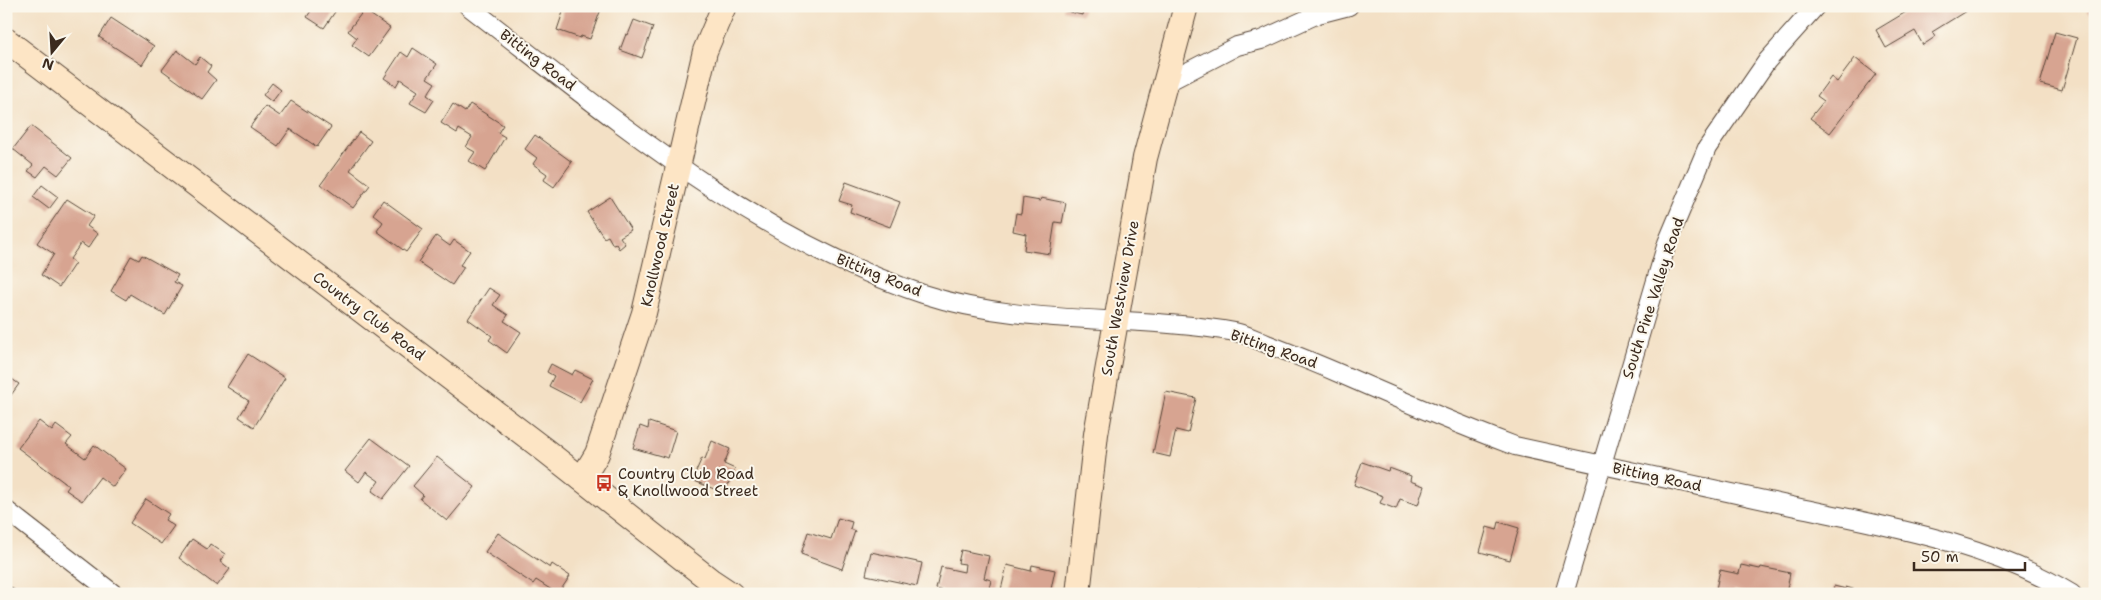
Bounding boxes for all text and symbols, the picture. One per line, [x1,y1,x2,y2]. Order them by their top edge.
street label: Bitting Road [496,25,581,96]
north arrow [28,28,78,78]
text: N [40,54,56,75]
street label: Knollwood Street [636,181,684,309]
street label: South Pine Valley Road [1617,214,1689,381]
street label: South Westview Drive [1096,219,1144,377]
street label: Bitting Road [833,249,925,301]
street label: Country Club Road [309,267,430,365]
street label: Bitting Road [1228,325,1321,373]
street label: Bitting Road [1611,458,1704,496]
place label: Country Club Road & Knollwood Street [618,464,758,501]
bus stop icon: Country Club Road & Knollwood Street [594,473,614,493]
scale bar [1914,540,2025,572]
text: 50 m [1921,547,1959,567]

